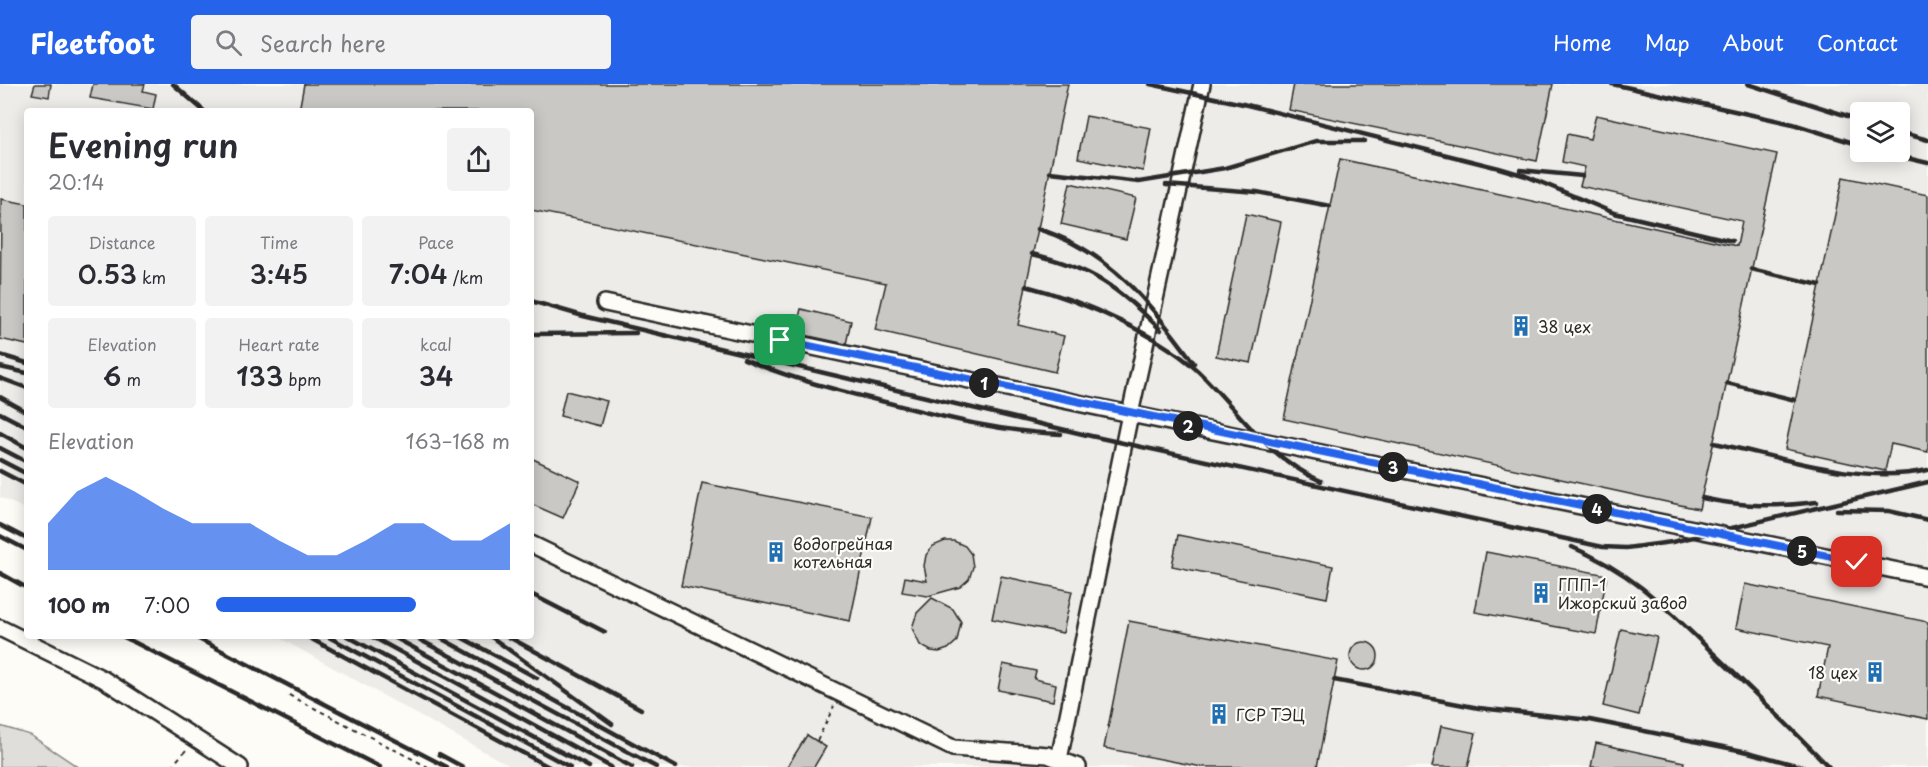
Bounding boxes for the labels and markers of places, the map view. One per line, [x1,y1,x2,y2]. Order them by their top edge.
pin [754,314,805,365]
building icon: 38 цех [1509,314,1533,338]
place label: 38 цех [1538,314,1591,338]
pin: 1 [969,368,999,398]
pin: 2 [1173,411,1203,441]
pin: 3 [1378,452,1408,482]
pin: 4 [1582,494,1612,524]
place label: водогрейная котельная [793,531,893,573]
pin: 5 [1787,536,1817,566]
pin [1831,536,1882,587]
building icon: водогрейная котельная [764,540,788,564]
place label: ГПП-1 Ижорский завод [1558,572,1687,614]
building icon: ГПП-1 Ижорский завод [1529,581,1553,605]
place label: 18 цех [1808,660,1858,684]
building icon: 18 цех [1863,660,1887,684]
building icon: ГСР ТЭЦ [1207,702,1231,726]
place label: ГСР ТЭЦ [1236,702,1305,726]

